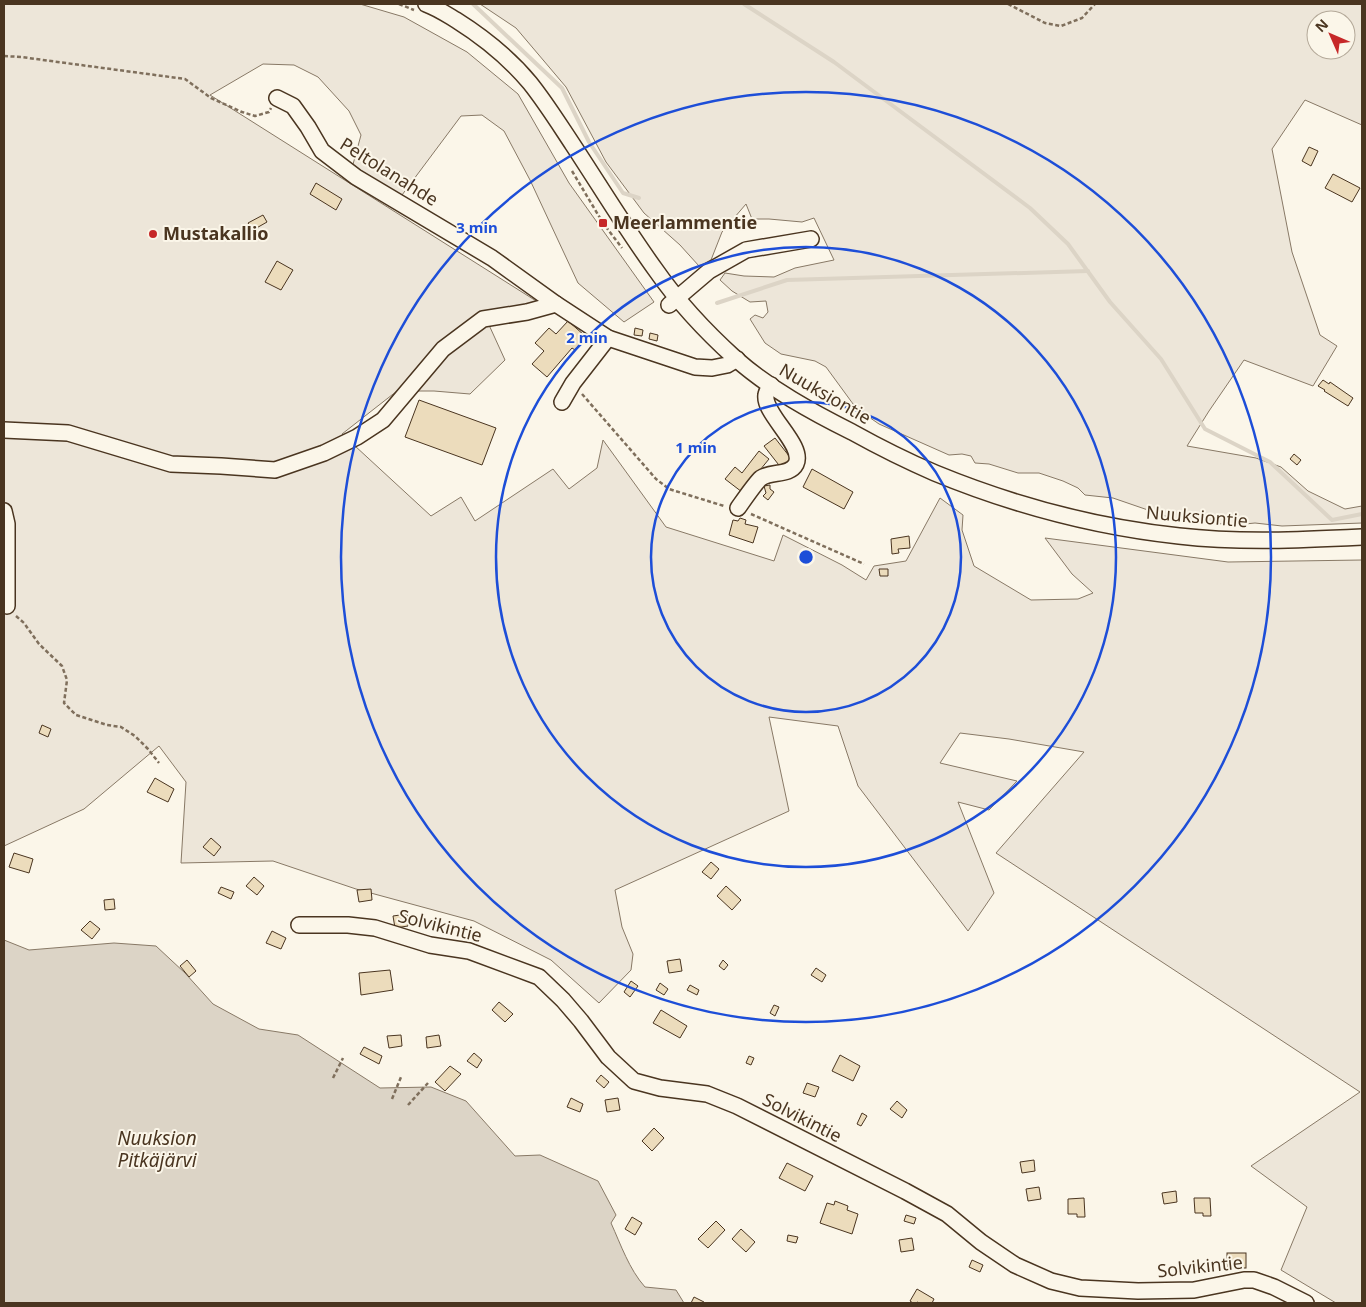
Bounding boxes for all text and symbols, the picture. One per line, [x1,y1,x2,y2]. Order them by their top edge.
north arrow [1306,10,1356,60]
text: N [1311,15,1332,36]
street label: Peltolanahde [336,131,443,211]
place label: Meerlammentie [613,210,757,234]
text: 3 min [456,217,498,237]
marker: Meerlammentie [597,217,609,229]
place label: Mustakallio [163,221,269,245]
marker: Mustakallio [147,228,159,240]
text: 2 min [566,327,608,347]
street label: Nuuksiontie [775,357,876,429]
text: 1 min [675,437,717,457]
street label: Nuuksiontie [1145,500,1249,532]
centre of rings [797,548,815,566]
street label: Solvikintie [396,903,485,947]
street label: Solvikintie [759,1087,846,1147]
water label: Nuuksion Pitkäjärvi [117,1125,198,1173]
street label: Solvikintie [1156,1250,1244,1282]

